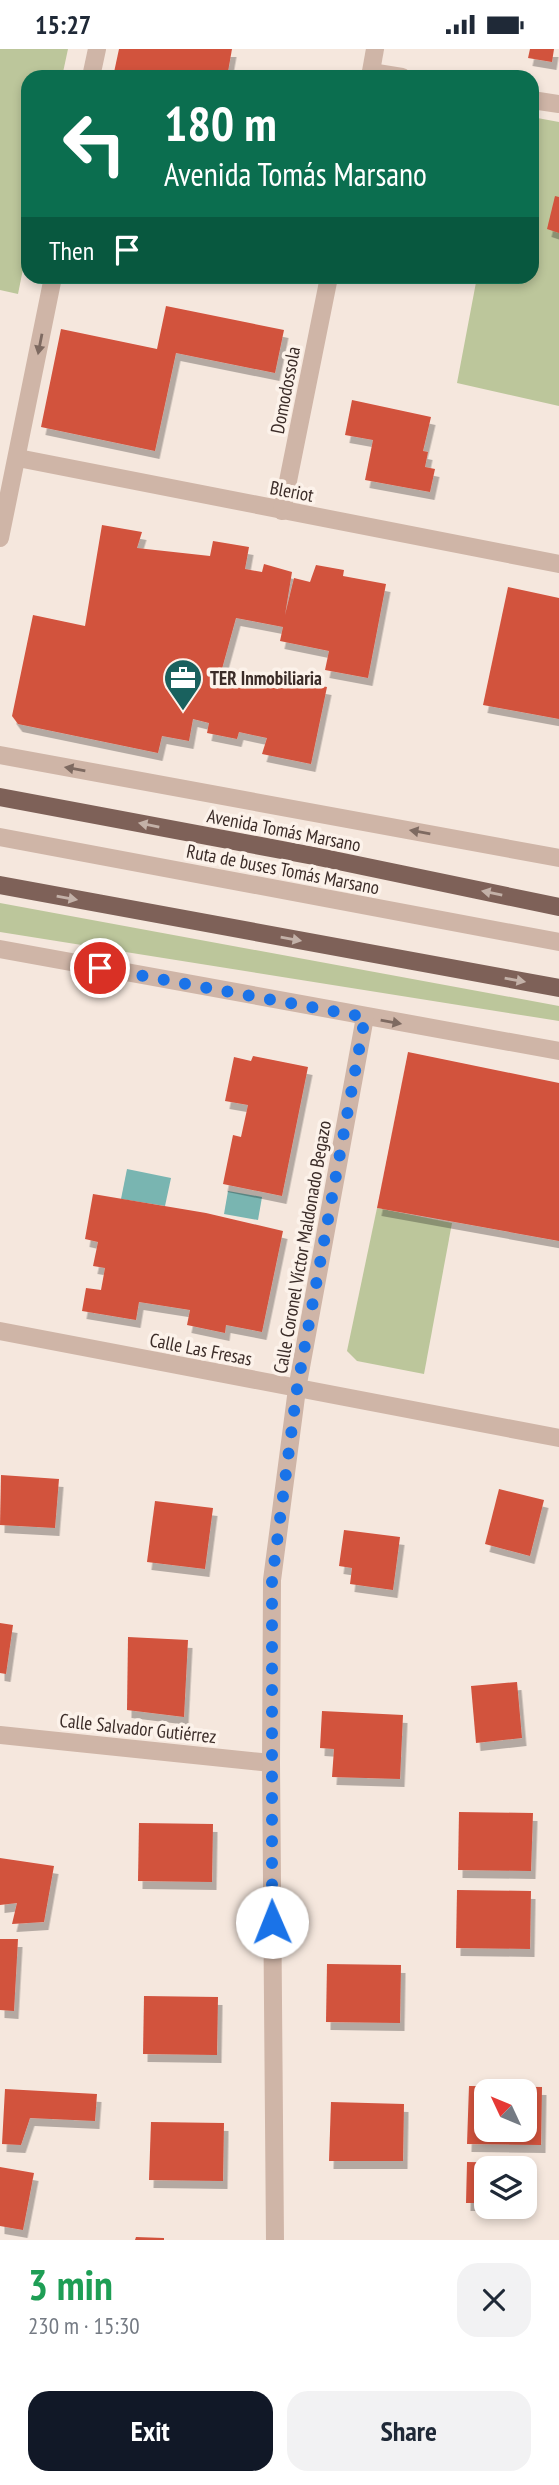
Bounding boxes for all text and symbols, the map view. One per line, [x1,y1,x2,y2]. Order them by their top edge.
text: 15:27 [35,8,91,41]
text: 180 m [164,91,277,155]
icon: left [49,98,140,189]
text: Avenida Tomás Marsano [164,153,427,195]
icon: arrive [108,231,146,269]
text: Then [49,234,94,267]
one-way arrow [34,333,45,355]
street label: Domodossola [265,344,305,436]
street label: Bleriot [268,475,317,507]
office icon: TER Inmobiliaria [162,657,204,712]
place label: TER Inmobiliaria [210,666,322,690]
one-way arrow [64,763,86,774]
street label: Avenida Tomás Marsano [205,803,363,857]
one-way arrow [138,819,160,830]
one-way arrow [409,827,431,838]
street label: Ruta de buses Tomás Marsano [185,839,381,899]
one-way arrow [481,887,503,898]
one-way arrow [56,892,78,903]
one-way arrow [280,933,302,944]
pin [70,938,130,998]
icon: arrive [81,949,119,987]
one-way arrow [504,974,526,985]
one-way arrow [380,1016,402,1027]
street label: Calle Coronel Víctor Maldonado Begazo [268,1119,336,1375]
street label: Calle Las Fresas [148,1327,254,1371]
street label: Calle Salvador Gutiérrez [59,1708,218,1748]
position arrow [235,1885,309,1959]
north arrow [474,2079,537,2142]
map controls [474,2079,537,2219]
button: layers [474,2156,537,2219]
text: 3 min [28,2257,113,2312]
button: close [457,2263,531,2337]
text: 230 m · 15:30 [28,2311,140,2340]
button: Exit [28,2391,273,2471]
button: Share [287,2391,531,2471]

